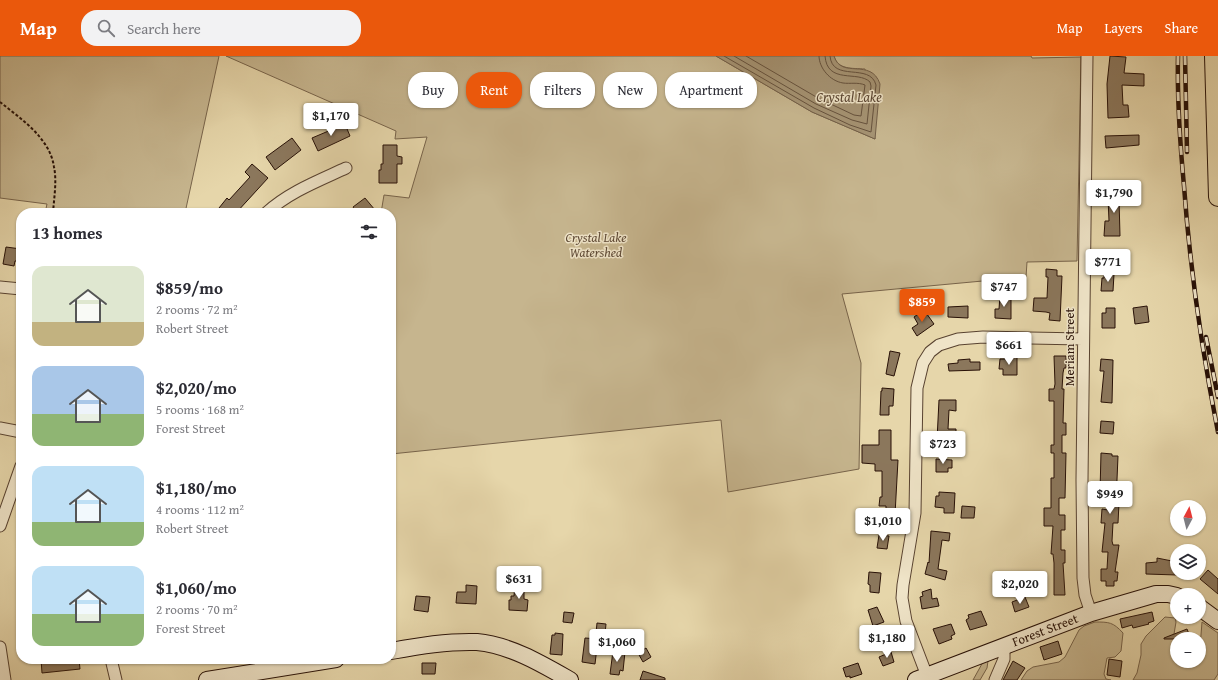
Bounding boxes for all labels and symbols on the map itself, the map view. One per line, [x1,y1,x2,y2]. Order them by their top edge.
water label: Crystal Lake [816,87,882,107]
pin: $1,170 [298,103,364,137]
pin: $1,790 [1081,180,1147,214]
park label: Crystal Lake Watershed [566,228,626,262]
pin: $771 [1084,249,1132,283]
pin: $747 [980,274,1028,308]
pin: $859 [898,289,946,323]
street label: Meriam Street [1060,307,1079,386]
pin: $661 [985,332,1033,366]
pin: $723 [919,431,967,465]
pin: $949 [1086,481,1134,515]
north arrow [1170,500,1206,536]
pin: $1,010 [850,508,916,542]
pin: $631 [495,566,543,600]
pin: $2,020 [987,571,1053,605]
street label: Forest Street [1009,609,1081,651]
pin: $1,180 [854,625,920,659]
pin: $1,060 [584,629,650,663]

